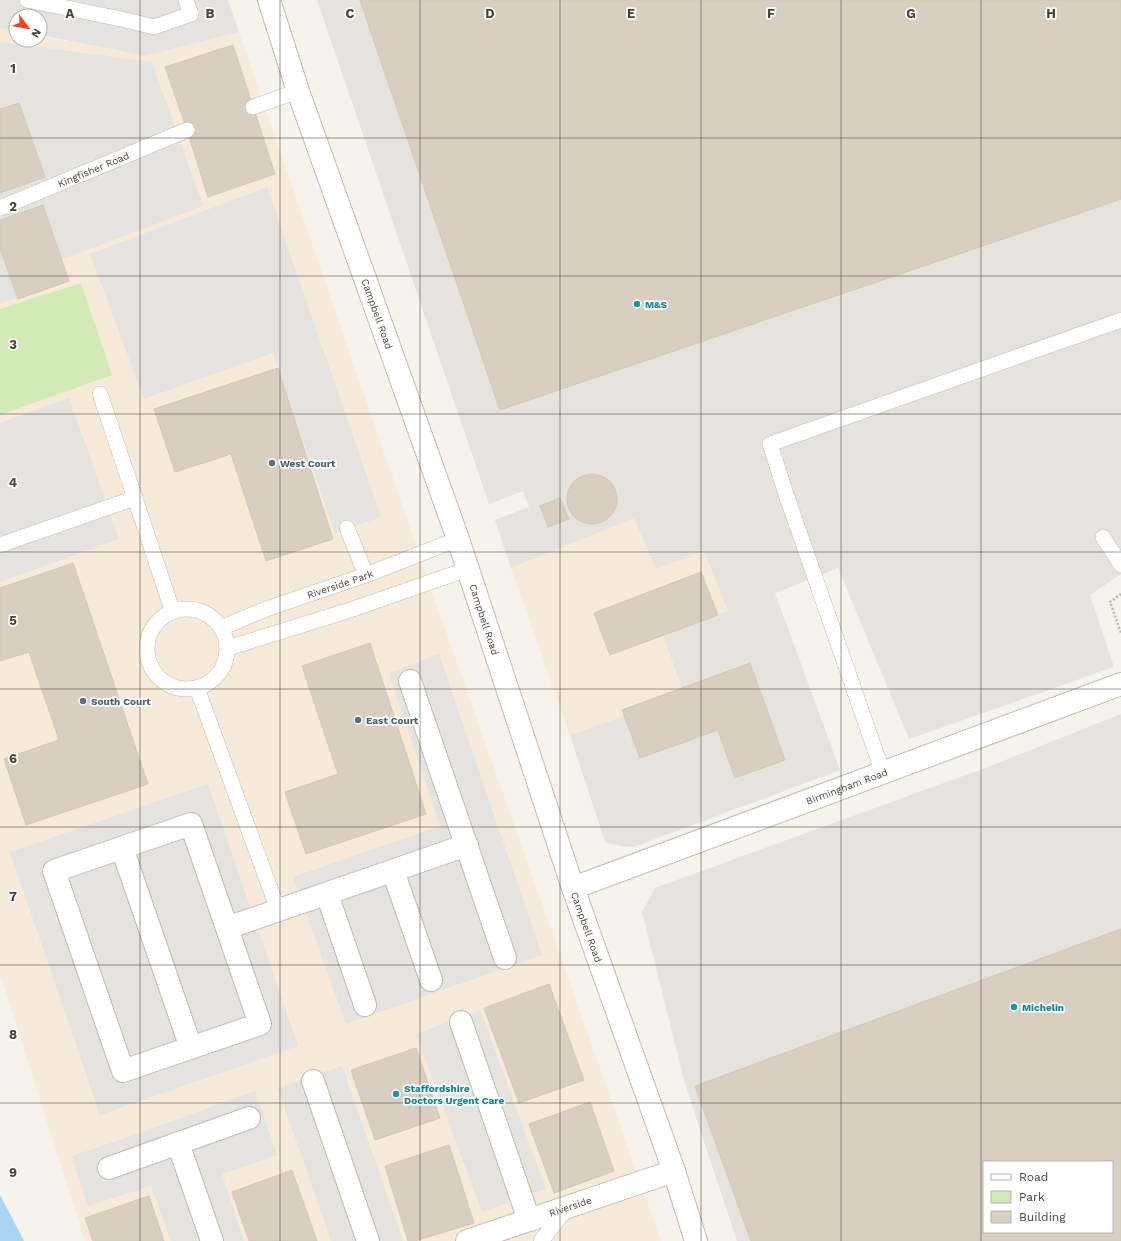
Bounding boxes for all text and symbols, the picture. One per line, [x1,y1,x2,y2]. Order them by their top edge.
text: A [66,6,75,21]
text: B [206,6,215,21]
text: C [346,6,355,21]
text: D [485,6,495,21]
text: E [627,6,635,21]
text: F [767,6,775,21]
text: G [906,6,916,21]
text: H [1046,6,1056,21]
north arrow [8,8,48,48]
text: N [28,26,44,40]
text: 1 [10,61,16,76]
street label: Kingfisher Road [56,150,131,189]
text: 2 [9,199,17,214]
street label: Campbell Road [359,277,395,351]
marker: M&S [632,299,642,309]
place label: M&S [645,299,668,310]
text: 3 [9,337,17,352]
marker: West Court [267,458,277,468]
place label: West Court [280,458,336,469]
text: 4 [9,475,18,490]
street label: Riverside Park [306,568,375,601]
street label: Campbell Road [467,583,501,657]
text: 5 [9,613,17,628]
marker: South Court [78,696,88,706]
place label: South Court [91,696,151,707]
marker: East Court [353,715,363,725]
place label: East Court [366,715,419,726]
text: 6 [9,751,17,766]
street label: Birmingham Road [804,766,889,807]
text: 7 [9,889,17,904]
street label: Campbell Road [569,890,604,964]
marker: Michelin [1009,1002,1019,1012]
place label: Michelin [1022,1002,1064,1013]
text: 8 [9,1027,17,1042]
place label: Staffordshire Doctors Urgent Care [404,1083,505,1106]
marker: Staffordshire Doctors Urgent Care [391,1089,401,1099]
legend [983,1161,1113,1233]
text: 9 [9,1165,17,1180]
text: Road [1019,1170,1048,1184]
text: Park [1019,1190,1045,1204]
street label: Riverside [548,1194,593,1219]
text: Building [1019,1210,1066,1224]

